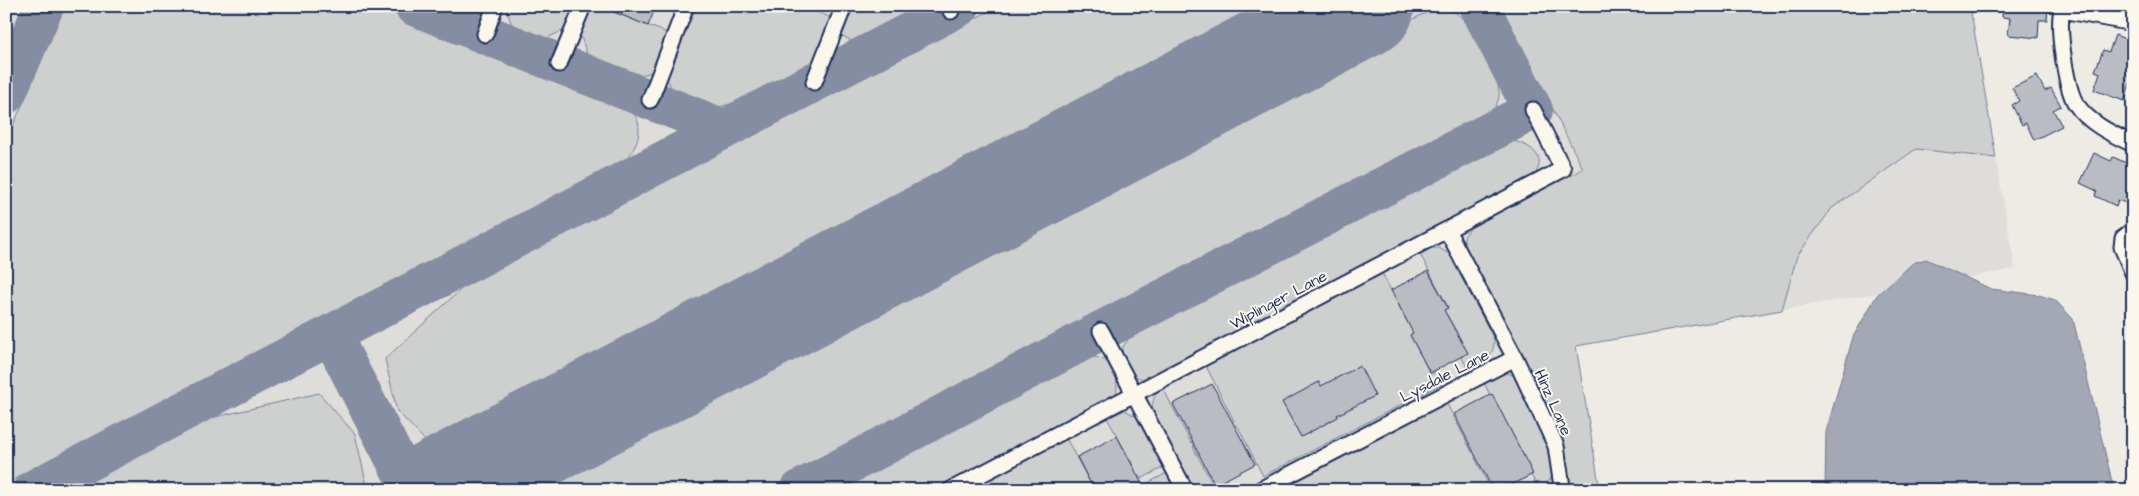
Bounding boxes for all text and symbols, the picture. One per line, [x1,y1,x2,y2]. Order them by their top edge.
street label: Wiplinger Lane [1226,265,1332,336]
street label: Lysdale Lane [1396,344,1494,409]
street label: Hinz Lane [1529,366,1578,439]

